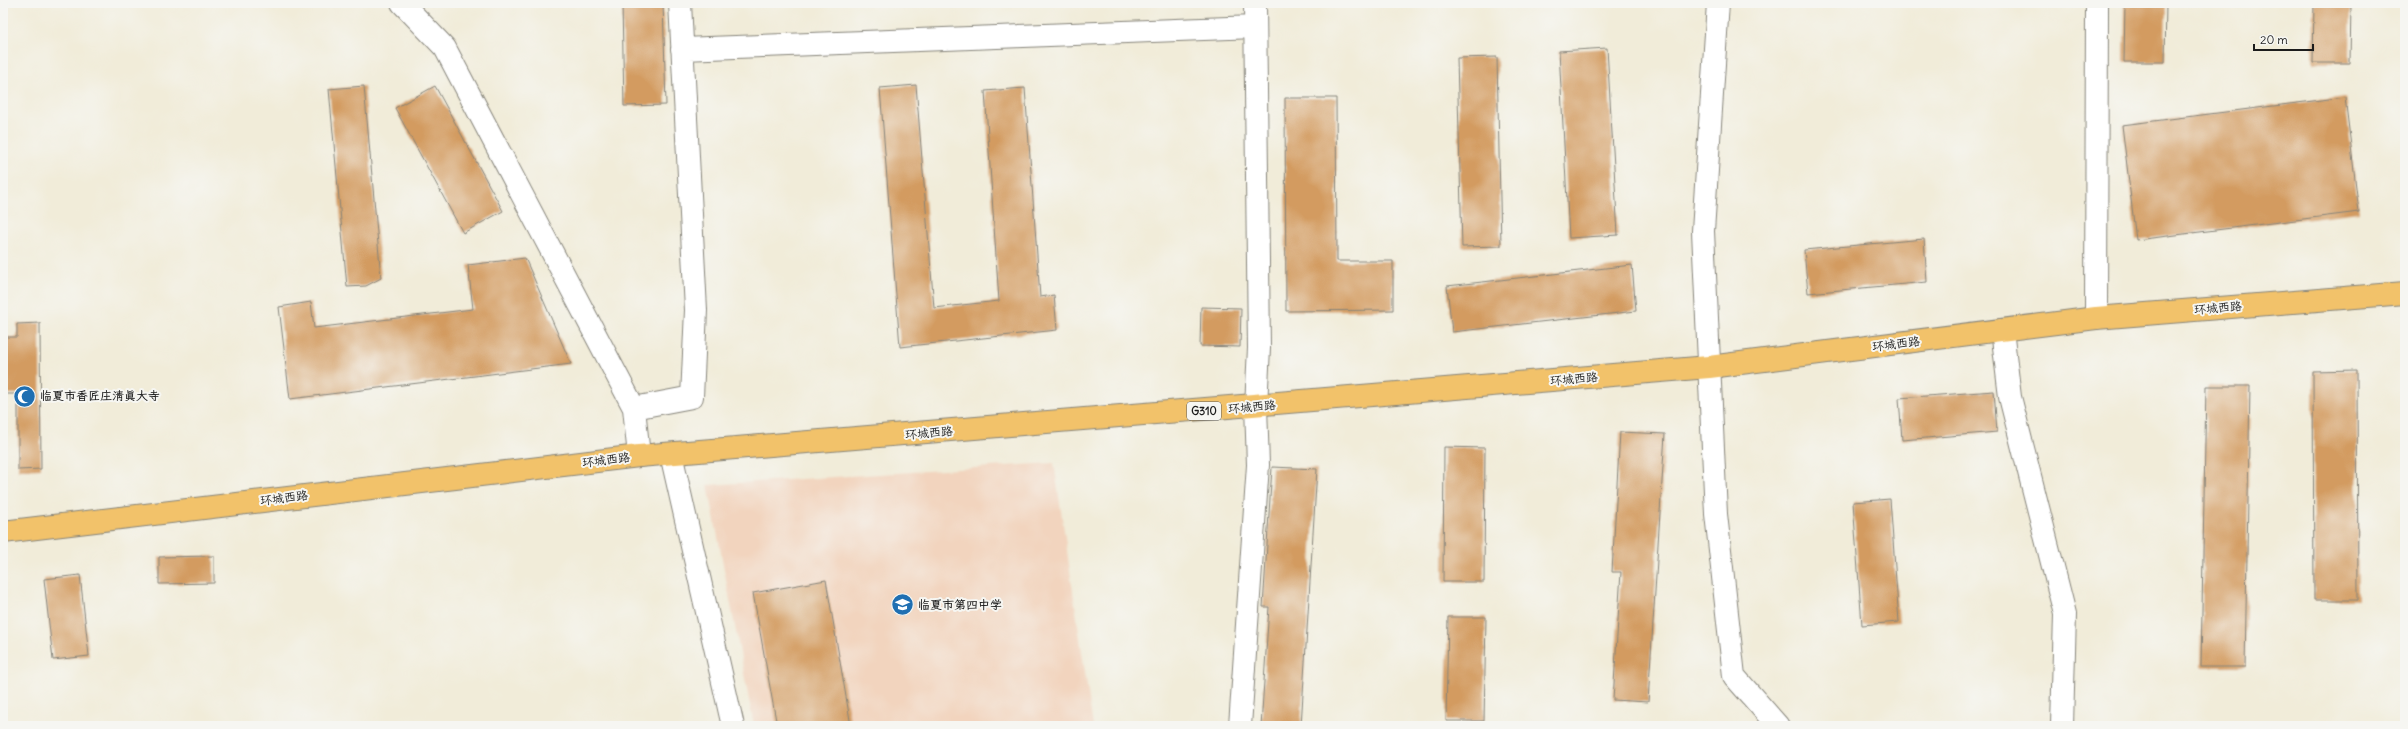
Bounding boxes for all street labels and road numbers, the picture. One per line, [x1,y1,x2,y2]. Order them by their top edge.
street label: 环城西路 [2193,298,2243,317]
street label: 环城西路 [1871,333,1921,354]
street label: 环城西路 [1549,369,1599,388]
street label: 环城西路 [1227,397,1277,416]
road number: G310 [1187,402,1221,420]
street label: 环城西路 [904,423,954,442]
street label: 环城西路 [581,449,631,470]
street label: 环城西路 [259,487,309,508]

